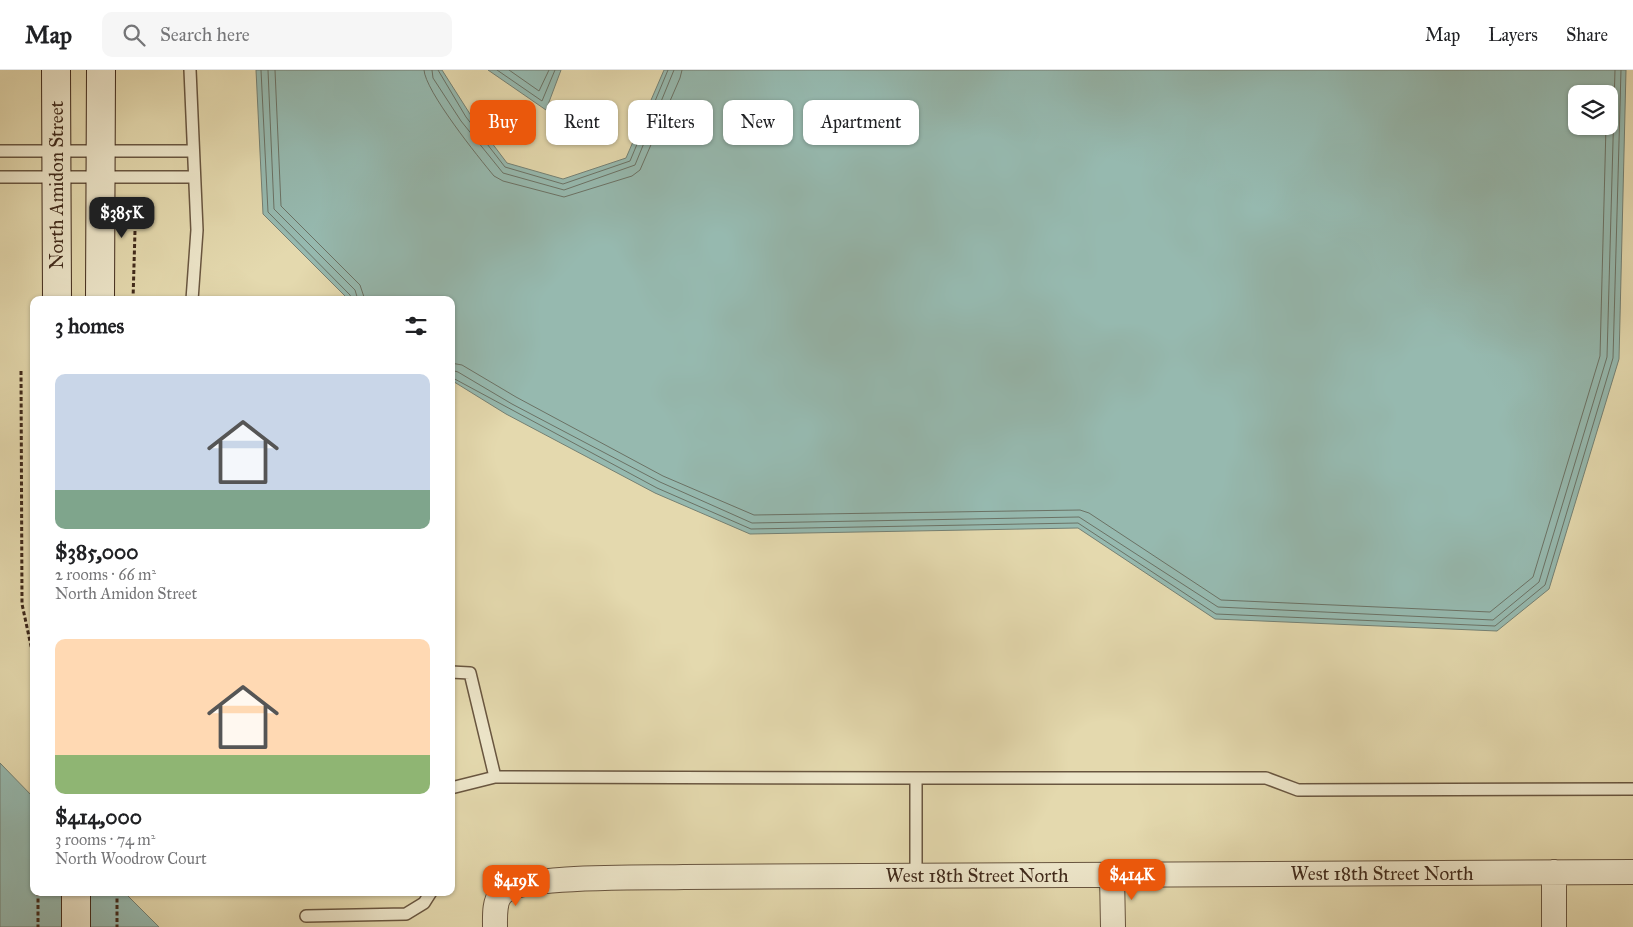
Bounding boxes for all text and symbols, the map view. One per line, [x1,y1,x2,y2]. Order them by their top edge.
search box [102,12,452,57]
text: Map [25,20,72,50]
icon: search [120,21,148,49]
text: Search here [160,23,250,46]
text: Map [1425,24,1460,46]
text: Layers [1488,24,1538,46]
text: Share [1566,24,1608,46]
map controls [1568,85,1618,135]
button: layers [1568,85,1618,135]
street label: North Amidon Street [45,100,68,269]
chip: Buy [470,100,536,145]
chip: Rent [546,100,618,145]
chip: Filters [628,100,713,145]
chip: New [723,100,793,145]
chip: Apartment [803,100,919,145]
pin: $385K [87,196,157,239]
text: $385K [100,203,144,222]
icon: filters [402,312,430,340]
text: 3 homes [55,313,124,339]
icon: home [198,407,288,497]
text: $385,000 [55,539,138,565]
text: 2 rooms · 66 m² [55,565,156,584]
text: North Amidon Street [55,584,197,603]
icon: home [198,672,288,762]
text: $414,000 [55,804,142,830]
text: 3 rooms · 74 m² [55,830,155,849]
text: North Woodrow Court [55,849,207,868]
pin: $414K [1097,858,1167,901]
street label: West 18th Street North [1290,862,1474,885]
pin: $419K [481,864,551,907]
street label: West 18th Street North [885,864,1069,887]
text: $414K [1109,865,1155,884]
text: $419K [494,871,538,890]

